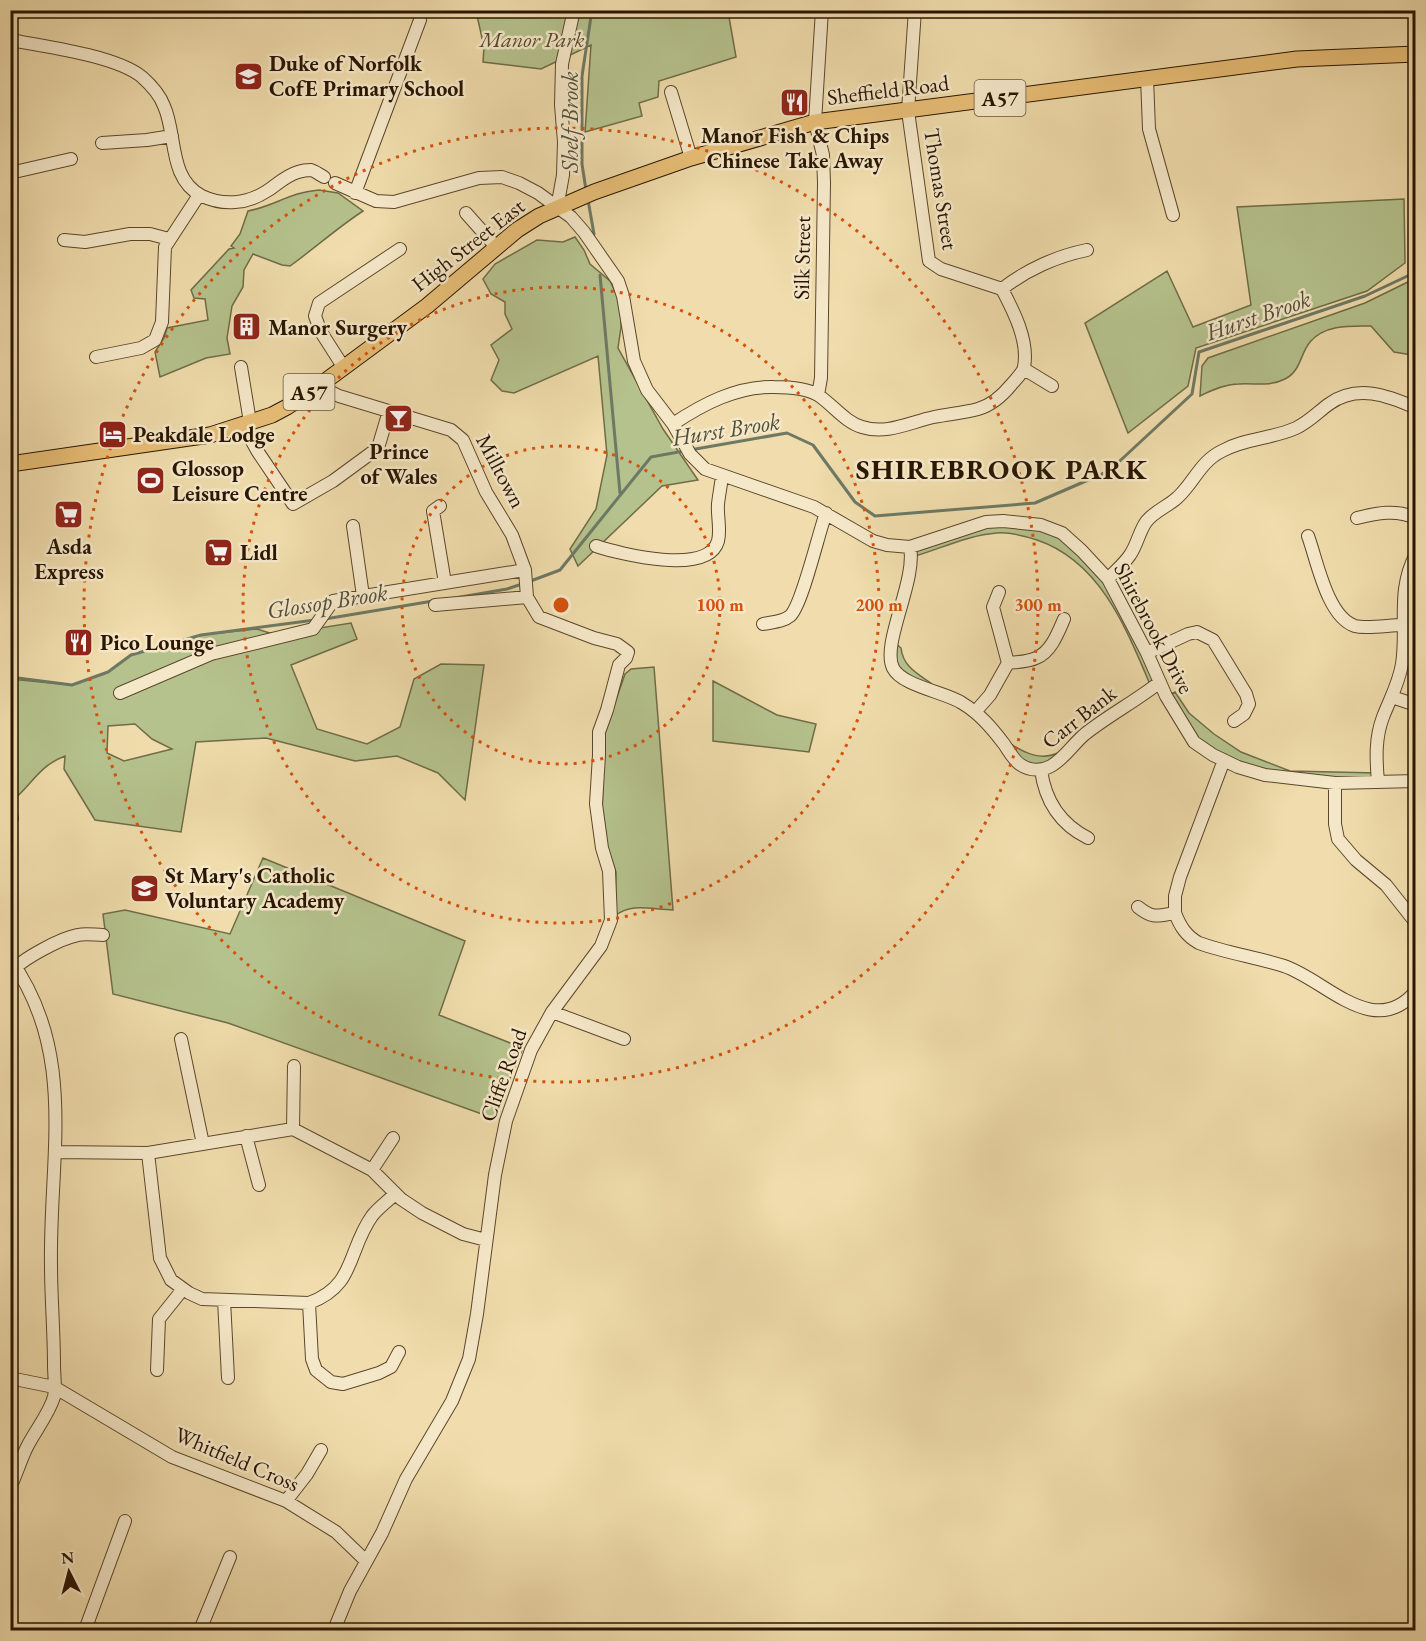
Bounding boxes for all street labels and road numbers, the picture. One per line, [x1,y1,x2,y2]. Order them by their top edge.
street label: Sheffield Road [825,68,951,112]
road number: A57 [974,80,1026,116]
street label: Thomas Street [917,126,965,252]
street label: High Street East [406,192,531,298]
street label: Silk Street [787,216,817,300]
road number: A57 [284,374,334,410]
street label: Milltown [469,429,533,513]
street label: Shirebrook Drive [1107,557,1201,699]
street label: Carr Bank [1036,678,1123,755]
street label: Cliffe Road [473,1023,534,1126]
street label: Whitfield Cross [170,1420,304,1498]

